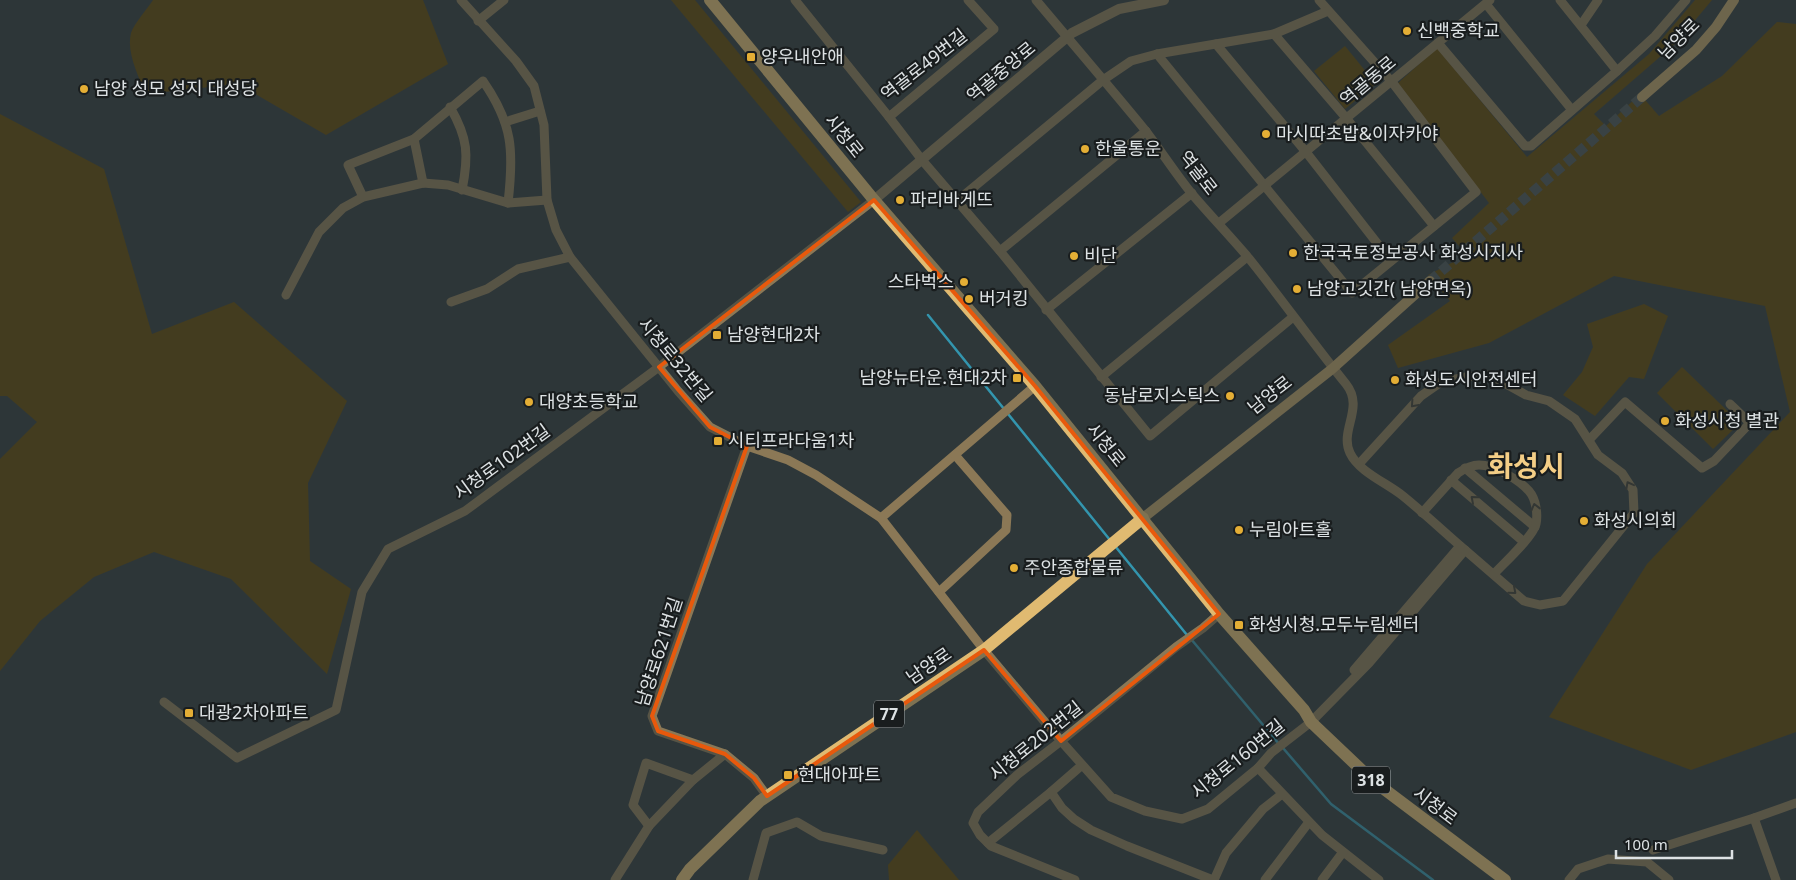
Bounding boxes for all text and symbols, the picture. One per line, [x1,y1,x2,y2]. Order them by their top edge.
street label: 남양로 [1652,12,1704,64]
place label: 신백중학교 [1417,18,1500,42]
street label: 역골로49번길 [875,23,972,105]
marker: 신백중학교 [1401,25,1413,37]
street label: 역골중앙로 [961,35,1040,107]
place label: 양우내안애 [761,44,844,68]
street label: 역골동로 [1334,50,1400,111]
marker: 양우내안애 [745,51,757,63]
place label: 남양 성모 성지 대성당 [94,76,257,100]
marker: 남양 성모 성지 대성당 [78,83,90,95]
street label: 시청로 [820,109,870,162]
place label: 마시따초밥&이자카야 [1276,121,1438,145]
marker: 마시따초밥&이자카야 [1260,128,1272,140]
place label: 한울통운 [1095,136,1161,160]
marker: 한울통운 [1079,143,1091,155]
street label: 역골로 [1174,145,1224,199]
place label: 파리바게뜨 [910,187,993,211]
marker: 파리바게뜨 [894,194,906,206]
place label: 한국국토정보공사 화성시지사 [1303,240,1523,264]
place label: 비단 [1084,243,1117,267]
marker: 한국국토정보공사 화성시지사 [1287,247,1299,259]
marker: 비단 [1068,250,1080,262]
place label: 스타벅스 [888,269,954,293]
marker: 스타벅스 [958,276,970,288]
place label: 남양고깃간( 남양면옥) [1307,276,1472,300]
marker: 남양고깃간( 남양면옥) [1291,283,1303,295]
place label: 버거킹 [979,286,1029,310]
marker: 버거킹 [963,293,975,305]
street label: 시청로32번길 [633,312,718,407]
place label: 남양현대2차 [727,322,821,346]
marker: 남양현대2차 [711,329,723,341]
place label: 남양뉴타운.현대2차 [859,365,1007,389]
place label: 화성도시안전센터 [1405,367,1537,391]
street label: 남양로 [1242,369,1296,419]
marker: 남양뉴타운.현대2차 [1011,372,1023,384]
marker: 화성도시안전센터 [1389,374,1401,386]
place label: 동남로지스틱스 [1104,383,1220,407]
place label: 대양초등학교 [539,389,638,413]
marker: 동남로지스틱스 [1224,390,1236,402]
marker: 대양초등학교 [523,396,535,408]
one-way arrow [1411,398,1420,407]
place label: 화성시청 별관 [1675,408,1779,432]
marker: 화성시청 별관 [1659,415,1671,427]
street label: 시청로102번길 [448,418,554,504]
street label: 시청로 [1082,418,1132,471]
place label: 시티프라다움1차 [728,428,855,452]
marker: 시티프라다움1차 [712,435,724,447]
district label: 화성시 [1487,446,1565,484]
one-way arrow [1625,481,1635,490]
one-way arrow [1471,496,1480,505]
one-way arrow [1530,502,1541,511]
place label: 화성시의회 [1594,508,1677,532]
marker: 화성시의회 [1578,515,1590,527]
place label: 누림아트홀 [1249,517,1332,541]
marker: 누림아트홀 [1233,524,1245,536]
place label: 주안종합물류 [1024,555,1123,579]
marker: 주안종합물류 [1008,562,1020,574]
one-way arrow [1507,585,1516,594]
street label: 남양로621번길 [629,594,687,709]
place label: 화성시청.모두누림센터 [1249,612,1419,636]
marker: 화성시청.모두누림센터 [1233,619,1245,631]
street label: 남양로 [901,641,956,689]
street label: 시청로202번길 [984,695,1087,785]
place label: 대광2차아파트 [199,700,309,724]
road number: 77 [874,701,904,728]
marker: 대광2차아파트 [183,707,195,719]
street label: 시청로160번길 [1186,713,1289,803]
place label: 현대아파트 [798,762,881,786]
road number: 318 [1352,766,1390,794]
marker: 현대아파트 [782,769,794,781]
street label: 시청로 [1409,781,1463,830]
scale bar [1616,828,1732,860]
text: 100 m [1624,834,1668,854]

